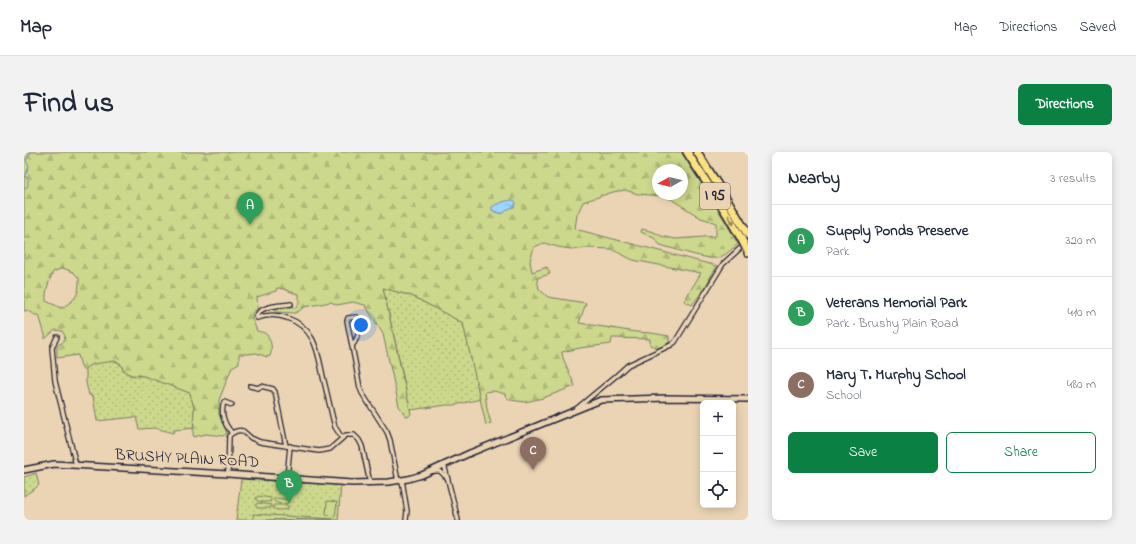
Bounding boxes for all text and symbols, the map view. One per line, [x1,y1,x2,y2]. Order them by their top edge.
text: Map [20,14,52,41]
text: Map [954,17,977,38]
text: Directions [999,17,1057,38]
text: Saved [1079,17,1116,38]
text: Find us [24,84,114,125]
button: Directions [1018,84,1112,125]
north arrow [652,164,688,200]
text: Nearby [788,166,840,191]
text: 3 results [1050,169,1096,188]
road number: I 95 [700,183,730,209]
pin: A [237,192,263,225]
one-way arrow [727,215,734,226]
text: Supply Ponds Preserve [826,220,969,242]
text: A [797,231,805,250]
text: 320 m [1065,231,1096,250]
text: Park [826,242,850,261]
text: Veterans Memorial Park [826,292,967,314]
text: B [797,303,805,322]
text: 410 m [1068,303,1096,322]
text: Park · Brushy Plain Road [826,314,958,333]
your location [351,315,371,335]
text: Mary T. Murphy School [826,364,966,386]
text: C [797,375,805,394]
text: 480 m [1067,375,1096,394]
text: School [826,386,862,405]
map controls [700,400,736,508]
button: + [700,400,736,436]
button: Save [788,432,938,473]
button: Share [946,432,1096,473]
button: − [700,436,736,472]
pin: C [520,437,546,470]
street label: BRUSHY PLAIN ROAD [113,443,260,475]
pin: B [276,470,302,503]
button: locate [700,472,736,508]

